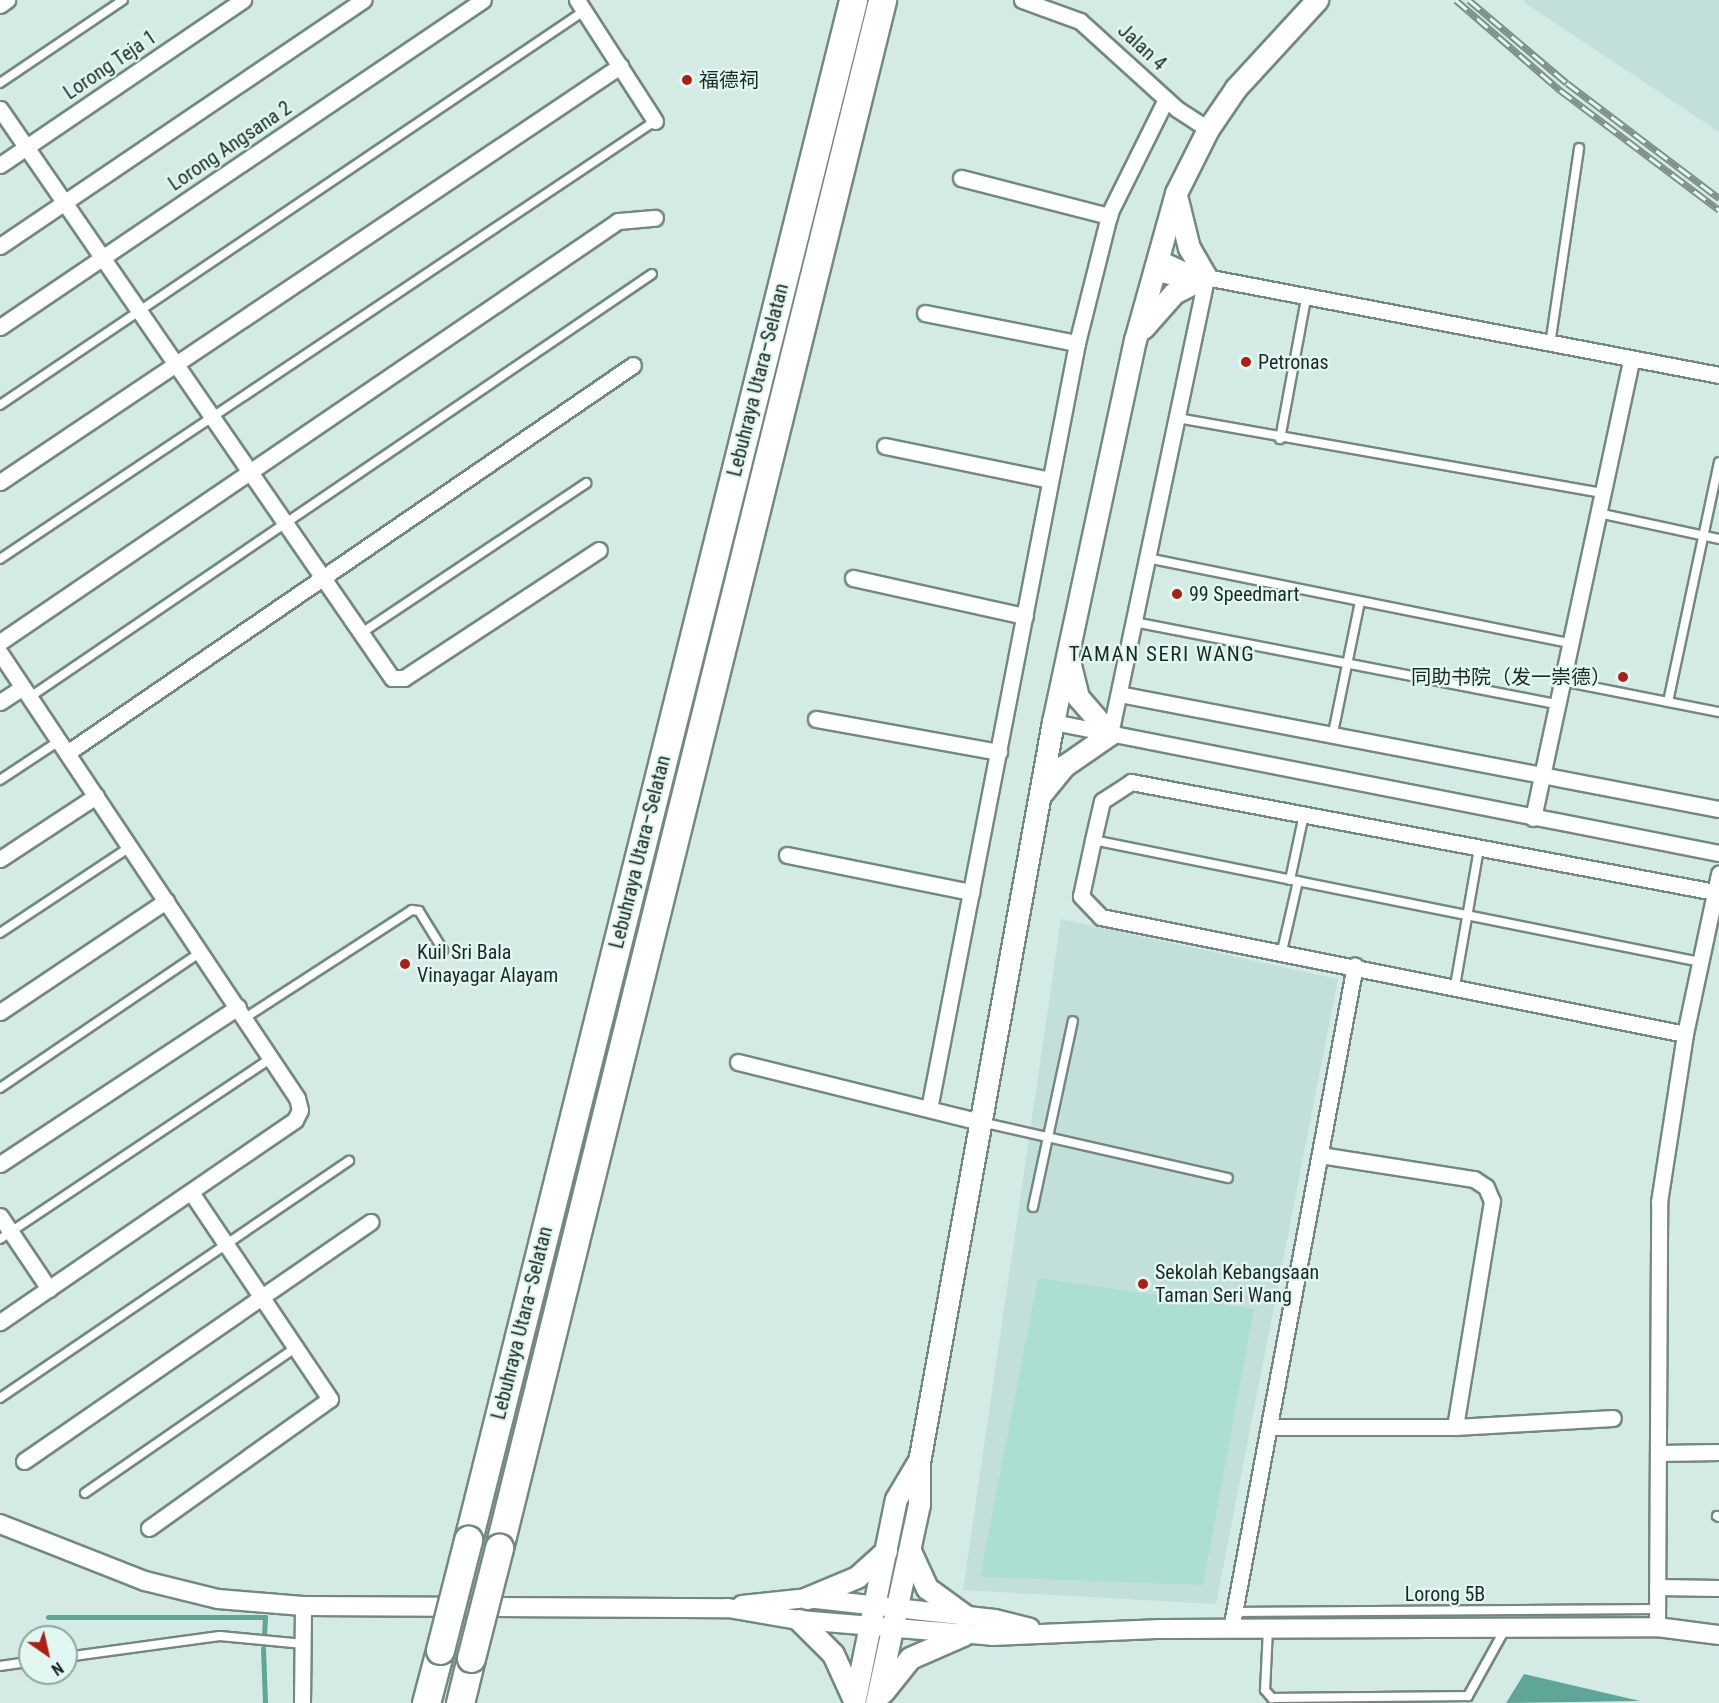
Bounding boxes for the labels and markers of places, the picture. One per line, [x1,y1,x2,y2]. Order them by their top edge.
place label: 福德祠 [699,68,759,92]
marker: 福德祠 [680,73,694,87]
place label: Petronas [1258,350,1329,374]
marker: Petronas [1239,355,1253,369]
place label: 99 Speedmart [1189,582,1299,606]
marker: 99 Speedmart [1170,587,1184,601]
place label: 同助书院（发一崇德） [1411,665,1611,689]
marker: 同助书院（发一崇德） [1616,670,1630,684]
place label: Kuil Sri Bala Vinayagar Alayam [417,940,558,987]
marker: Kuil Sri Bala Vinayagar Alayam [398,957,412,971]
place label: Sekolah Kebangsaan Taman Seri Wang [1155,1260,1319,1307]
marker: Sekolah Kebangsaan Taman Seri Wang [1136,1277,1150,1291]

